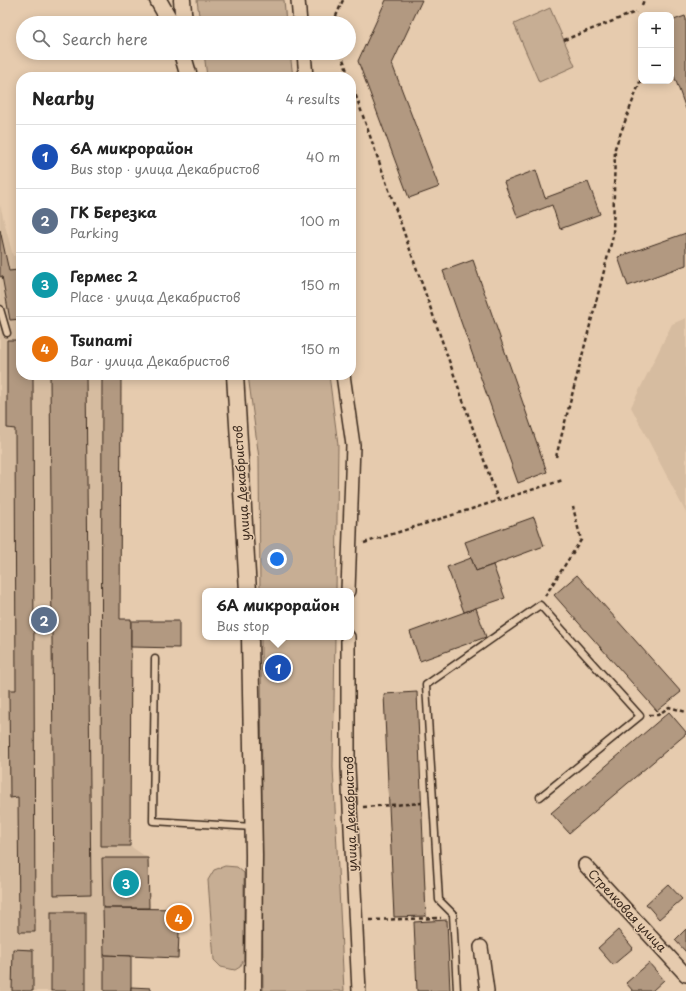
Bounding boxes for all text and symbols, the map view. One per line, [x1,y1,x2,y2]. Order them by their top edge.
map controls [638,12,674,84]
button: + [638,12,674,48]
search box [16,16,356,60]
icon: search [30,27,52,49]
text: Search here [62,27,148,50]
button: − [638,48,674,84]
text: Nearby [32,85,94,111]
text: 4 results [286,89,340,108]
text: 6А микрорайон [70,136,193,159]
text: 1 [42,147,48,166]
text: 40 m [306,147,340,166]
text: Bus stop · улица Декабристов [70,159,260,178]
text: ГК Березка [70,200,157,223]
text: 2 [40,211,50,230]
text: 100 m [300,211,340,230]
text: Parking [70,223,119,242]
text: Гермес 2 [70,264,138,287]
text: 3 [41,275,49,294]
text: 150 m [301,275,340,294]
text: Place · улица Декабристов [70,287,240,306]
text: Tsunami [70,328,132,351]
text: 4 [41,339,49,358]
text: 150 m [301,339,340,358]
text: Bar · улица Декабристов [70,351,230,370]
street label: улица Декабристов [228,425,254,541]
your location [267,549,287,569]
popup [202,588,354,640]
text: 6А микрорайон [216,593,340,616]
pin: 2 [31,605,57,635]
text: Bus stop [216,616,269,635]
pin: 1 [265,653,291,683]
street label: улица Декабристов [339,756,361,872]
street label: Стрелковая улица [584,865,671,956]
pin: 3 [113,868,139,898]
pin: 4 [166,903,192,933]

